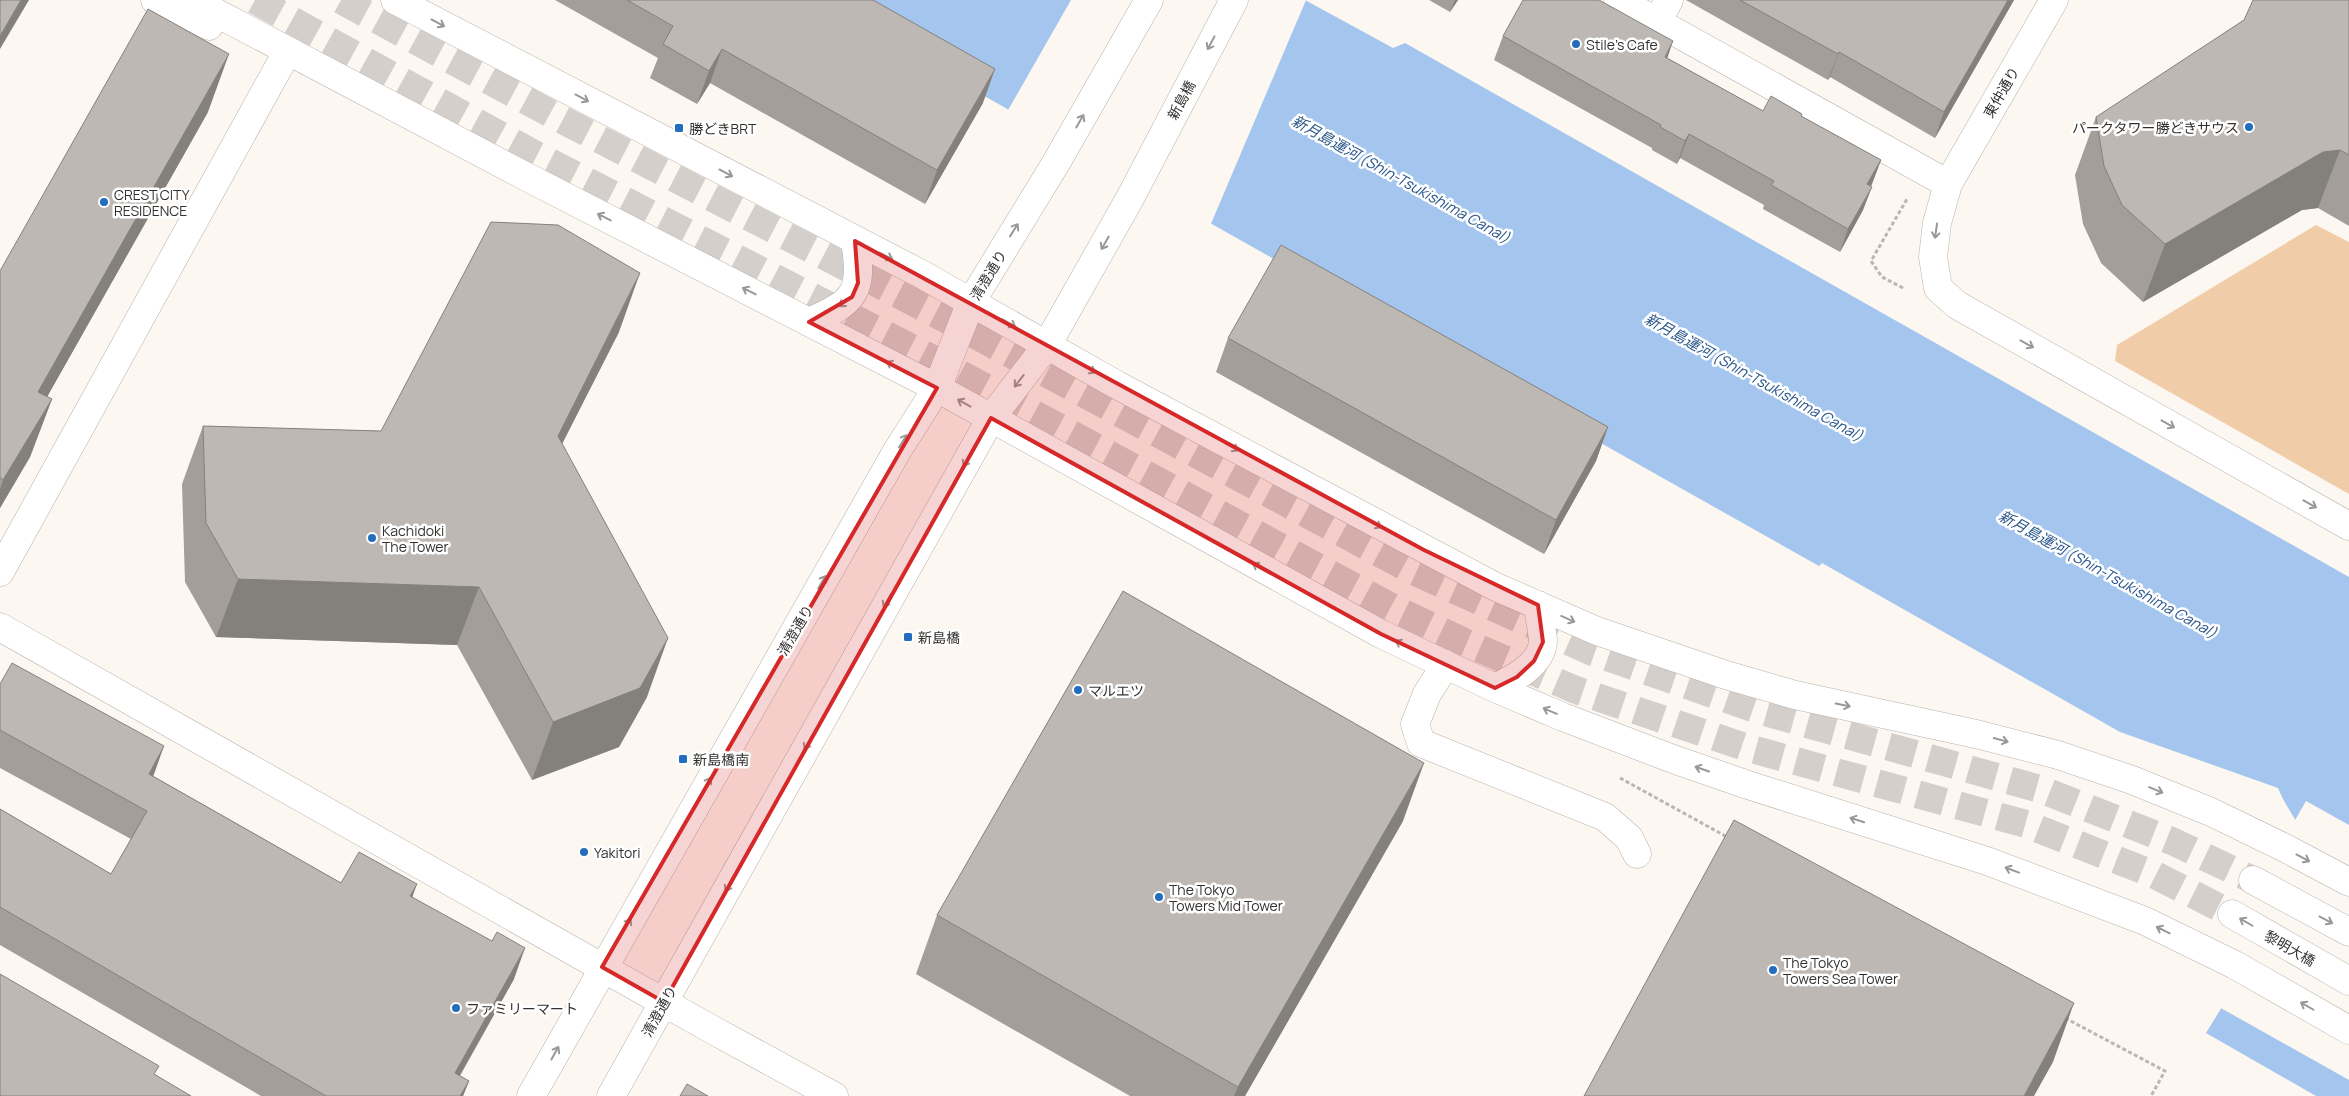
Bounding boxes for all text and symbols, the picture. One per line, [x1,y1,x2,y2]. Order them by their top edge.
one-way arrow [431,18,446,28]
one-way arrow [1206,35,1215,50]
place label: Stile's Cafe [1586,35,1658,54]
marker: Stile's Cafe [1570,38,1582,50]
street label: 東仲通り [1979,63,2023,121]
street label: 新島橋 [1163,77,1199,123]
one-way arrow [575,93,590,103]
water label: 新月島運河 (Shin-Tsukishima Canal) [1288,110,1514,248]
one-way arrow [1075,113,1085,128]
place label: パークタワー勝どきサウス [2072,118,2239,137]
place label: 勝どきBRT [689,119,757,138]
marker: パークタワー勝どきサウス [2243,121,2255,133]
marker: 勝どきBRT [673,122,685,134]
one-way arrow [719,168,734,178]
place label: CREST CITY RESIDENCE [114,185,190,220]
marker: CREST CITY RESIDENCE [98,196,110,208]
one-way arrow [597,212,612,221]
one-way arrow [1931,223,1941,239]
one-way arrow [1010,224,1020,238]
one-way arrow [1100,235,1110,250]
street label: 清澄通り [965,246,1011,304]
one-way arrow [878,252,893,261]
one-way arrow [741,286,756,296]
one-way arrow [839,296,852,307]
water label: 新月島運河 (Shin-Tsukishima Canal) [1641,308,1867,446]
one-way arrow [1001,319,1015,329]
one-way arrow [2019,339,2034,349]
one-way arrow [886,360,901,370]
one-way arrow [1082,364,1097,374]
one-way arrow [1014,374,1024,388]
one-way arrow [957,397,971,407]
one-way arrow [2160,420,2175,429]
one-way arrow [899,434,909,448]
one-way arrow [1224,443,1239,452]
one-way arrow [961,452,971,466]
one-way arrow [2302,499,2316,509]
water label: 新月島運河 (Shin-Tsukishima Canal) [1995,505,2221,643]
one-way arrow [1367,520,1382,529]
place label: Kachidoki The Tower [382,521,449,556]
marker: Kachidoki The Tower [366,532,378,544]
one-way arrow [1252,562,1267,571]
one-way arrow [818,575,828,589]
one-way arrow [882,594,892,609]
street label: 清澄通り [773,601,817,659]
one-way arrow [1560,614,1575,624]
place label: 新島橋 [918,628,960,647]
marker: 新島橋 [902,631,914,643]
one-way arrow [1395,639,1410,648]
place label: マルエツ [1088,681,1144,700]
marker: マルエツ [1072,684,1084,696]
one-way arrow [1834,701,1850,710]
one-way arrow [1543,706,1558,716]
one-way arrow [803,736,813,751]
one-way arrow [1993,736,2009,746]
place label: 新島橋南 [693,750,749,769]
marker: 新島橋南 [677,753,689,765]
one-way arrow [1694,764,1710,774]
one-way arrow [702,776,712,791]
one-way arrow [2148,786,2163,795]
one-way arrow [1850,815,1866,825]
place label: Yakitori [594,843,641,862]
marker: Yakitori [578,846,590,858]
one-way arrow [2296,853,2311,863]
one-way arrow [2005,865,2020,874]
one-way arrow [724,878,734,893]
place label: The Tokyo Towers Mid Tower [1169,880,1283,915]
marker: The Tokyo Towers Mid Tower [1153,891,1165,903]
one-way arrow [2319,915,2334,925]
one-way arrow [2239,917,2254,927]
one-way arrow [622,918,632,932]
one-way arrow [2156,925,2171,934]
street label: 黎明大橋 [2261,926,2319,970]
place label: The Tokyo Towers Sea Tower [1783,953,1898,988]
marker: The Tokyo Towers Sea Tower [1767,964,1779,976]
street label: 清澄通り [637,982,681,1040]
place label: ファミリーマート [466,999,578,1018]
one-way arrow [2300,1000,2314,1010]
marker: ファミリーマート [450,1002,462,1014]
one-way arrow [550,1047,560,1061]

